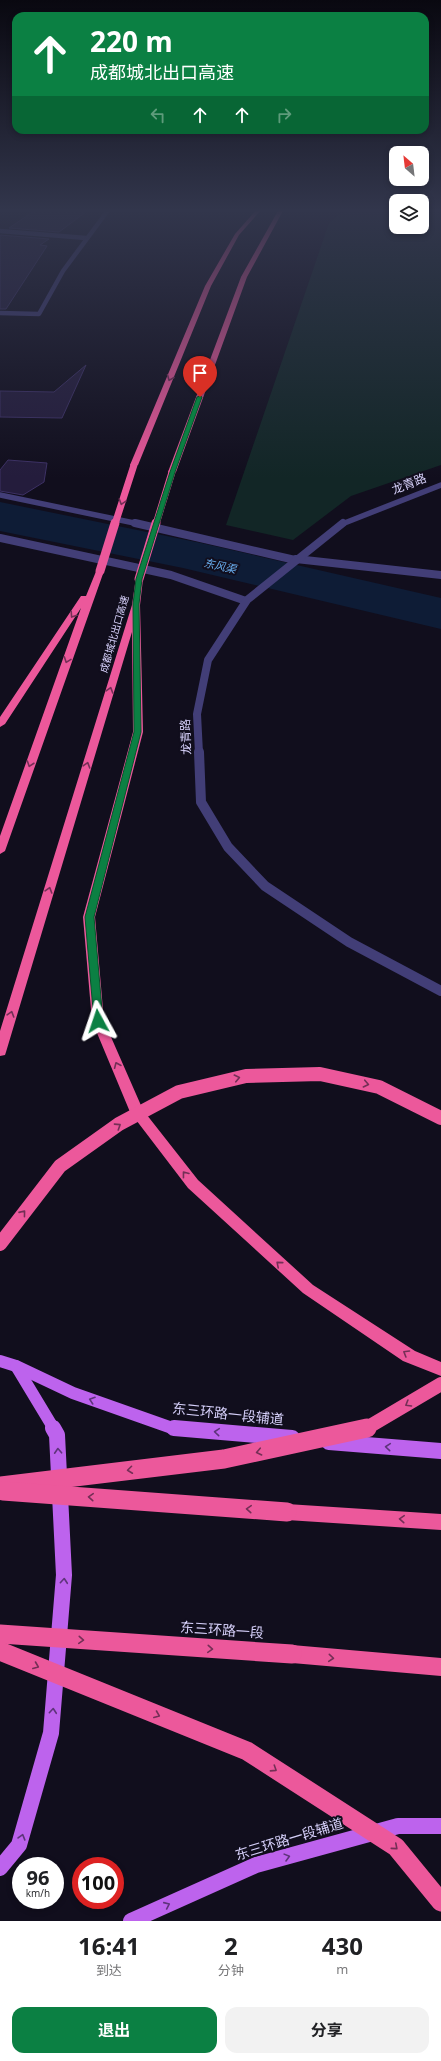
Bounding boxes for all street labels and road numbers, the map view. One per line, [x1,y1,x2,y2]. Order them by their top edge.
street label: 龙青路 [389,469,429,498]
street label: 成都城北出口高速 [96,594,132,674]
street label: 龙青路 [176,719,195,755]
street label: 东三环路一段辅道 [171,1398,285,1429]
street label: 东三环路一段 [179,1617,265,1642]
street label: 东三环路一段辅道 [233,1813,345,1864]

